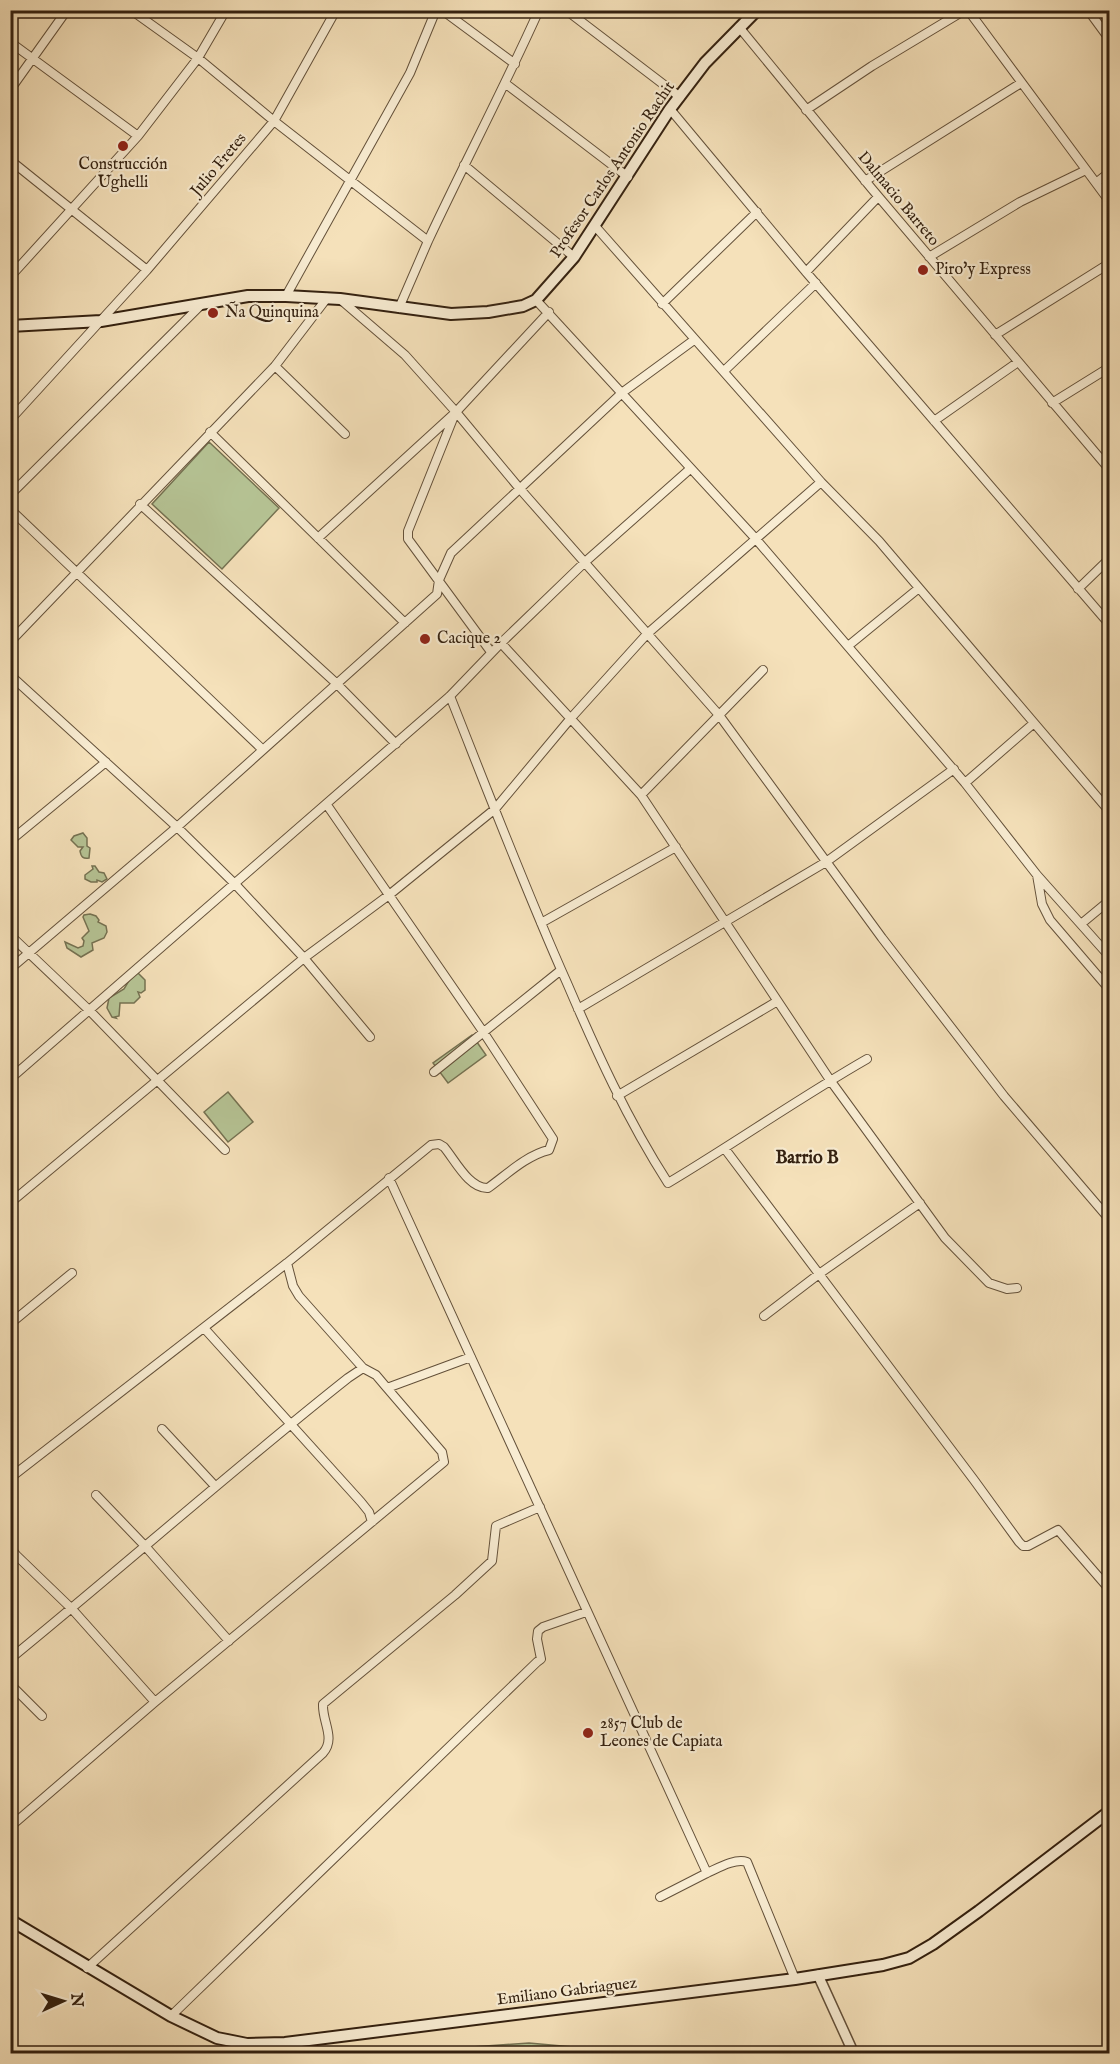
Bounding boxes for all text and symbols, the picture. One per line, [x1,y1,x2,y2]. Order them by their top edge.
street label: Profesor Carlos Antonio Rachit [546,77,680,262]
street label: Julio Fretes [185,129,252,202]
marker: Construcción Ughelli [116,139,130,153]
street label: Dalmacio Barreto [853,148,944,251]
place label: Construcción Ughelli [79,155,168,193]
place label: Piro'y Express [935,260,1031,280]
marker: Piro'y Express [916,263,930,277]
place label: Ña Quinquina [225,301,319,323]
marker: Ña Quinquina [206,306,220,320]
place label: Cacique 2 [437,629,501,649]
marker: Cacique 2 [418,632,432,646]
district label: Barrio B [775,1147,839,1170]
place label: 2857 Club de Leones de Capiata [600,1714,722,1752]
marker: 2857 Club de Leones de Capiata [581,1726,595,1740]
north arrow [33,1971,93,2031]
street label: Emiliano Gabriaguez [496,1973,638,2011]
text: N [65,1991,86,2008]

